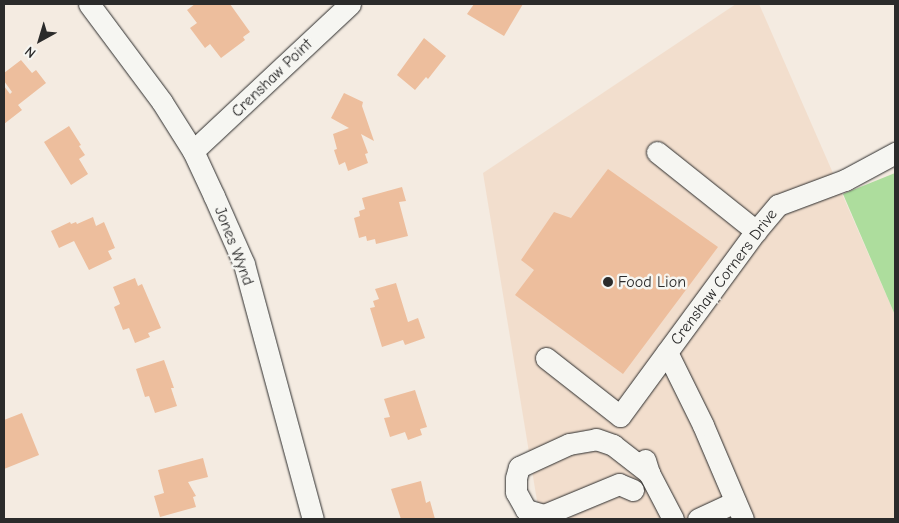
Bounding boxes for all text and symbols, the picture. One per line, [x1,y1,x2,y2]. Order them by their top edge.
north arrow [15,15,65,65]
street label: Crenshaw Point [228,35,316,121]
text: N [21,43,39,62]
street label: Jones Wynd [210,204,258,288]
street label: Crenshaw Corners Drive [667,205,781,349]
place label: Food Lion [618,272,686,292]
marker: Food Lion [602,276,614,288]

